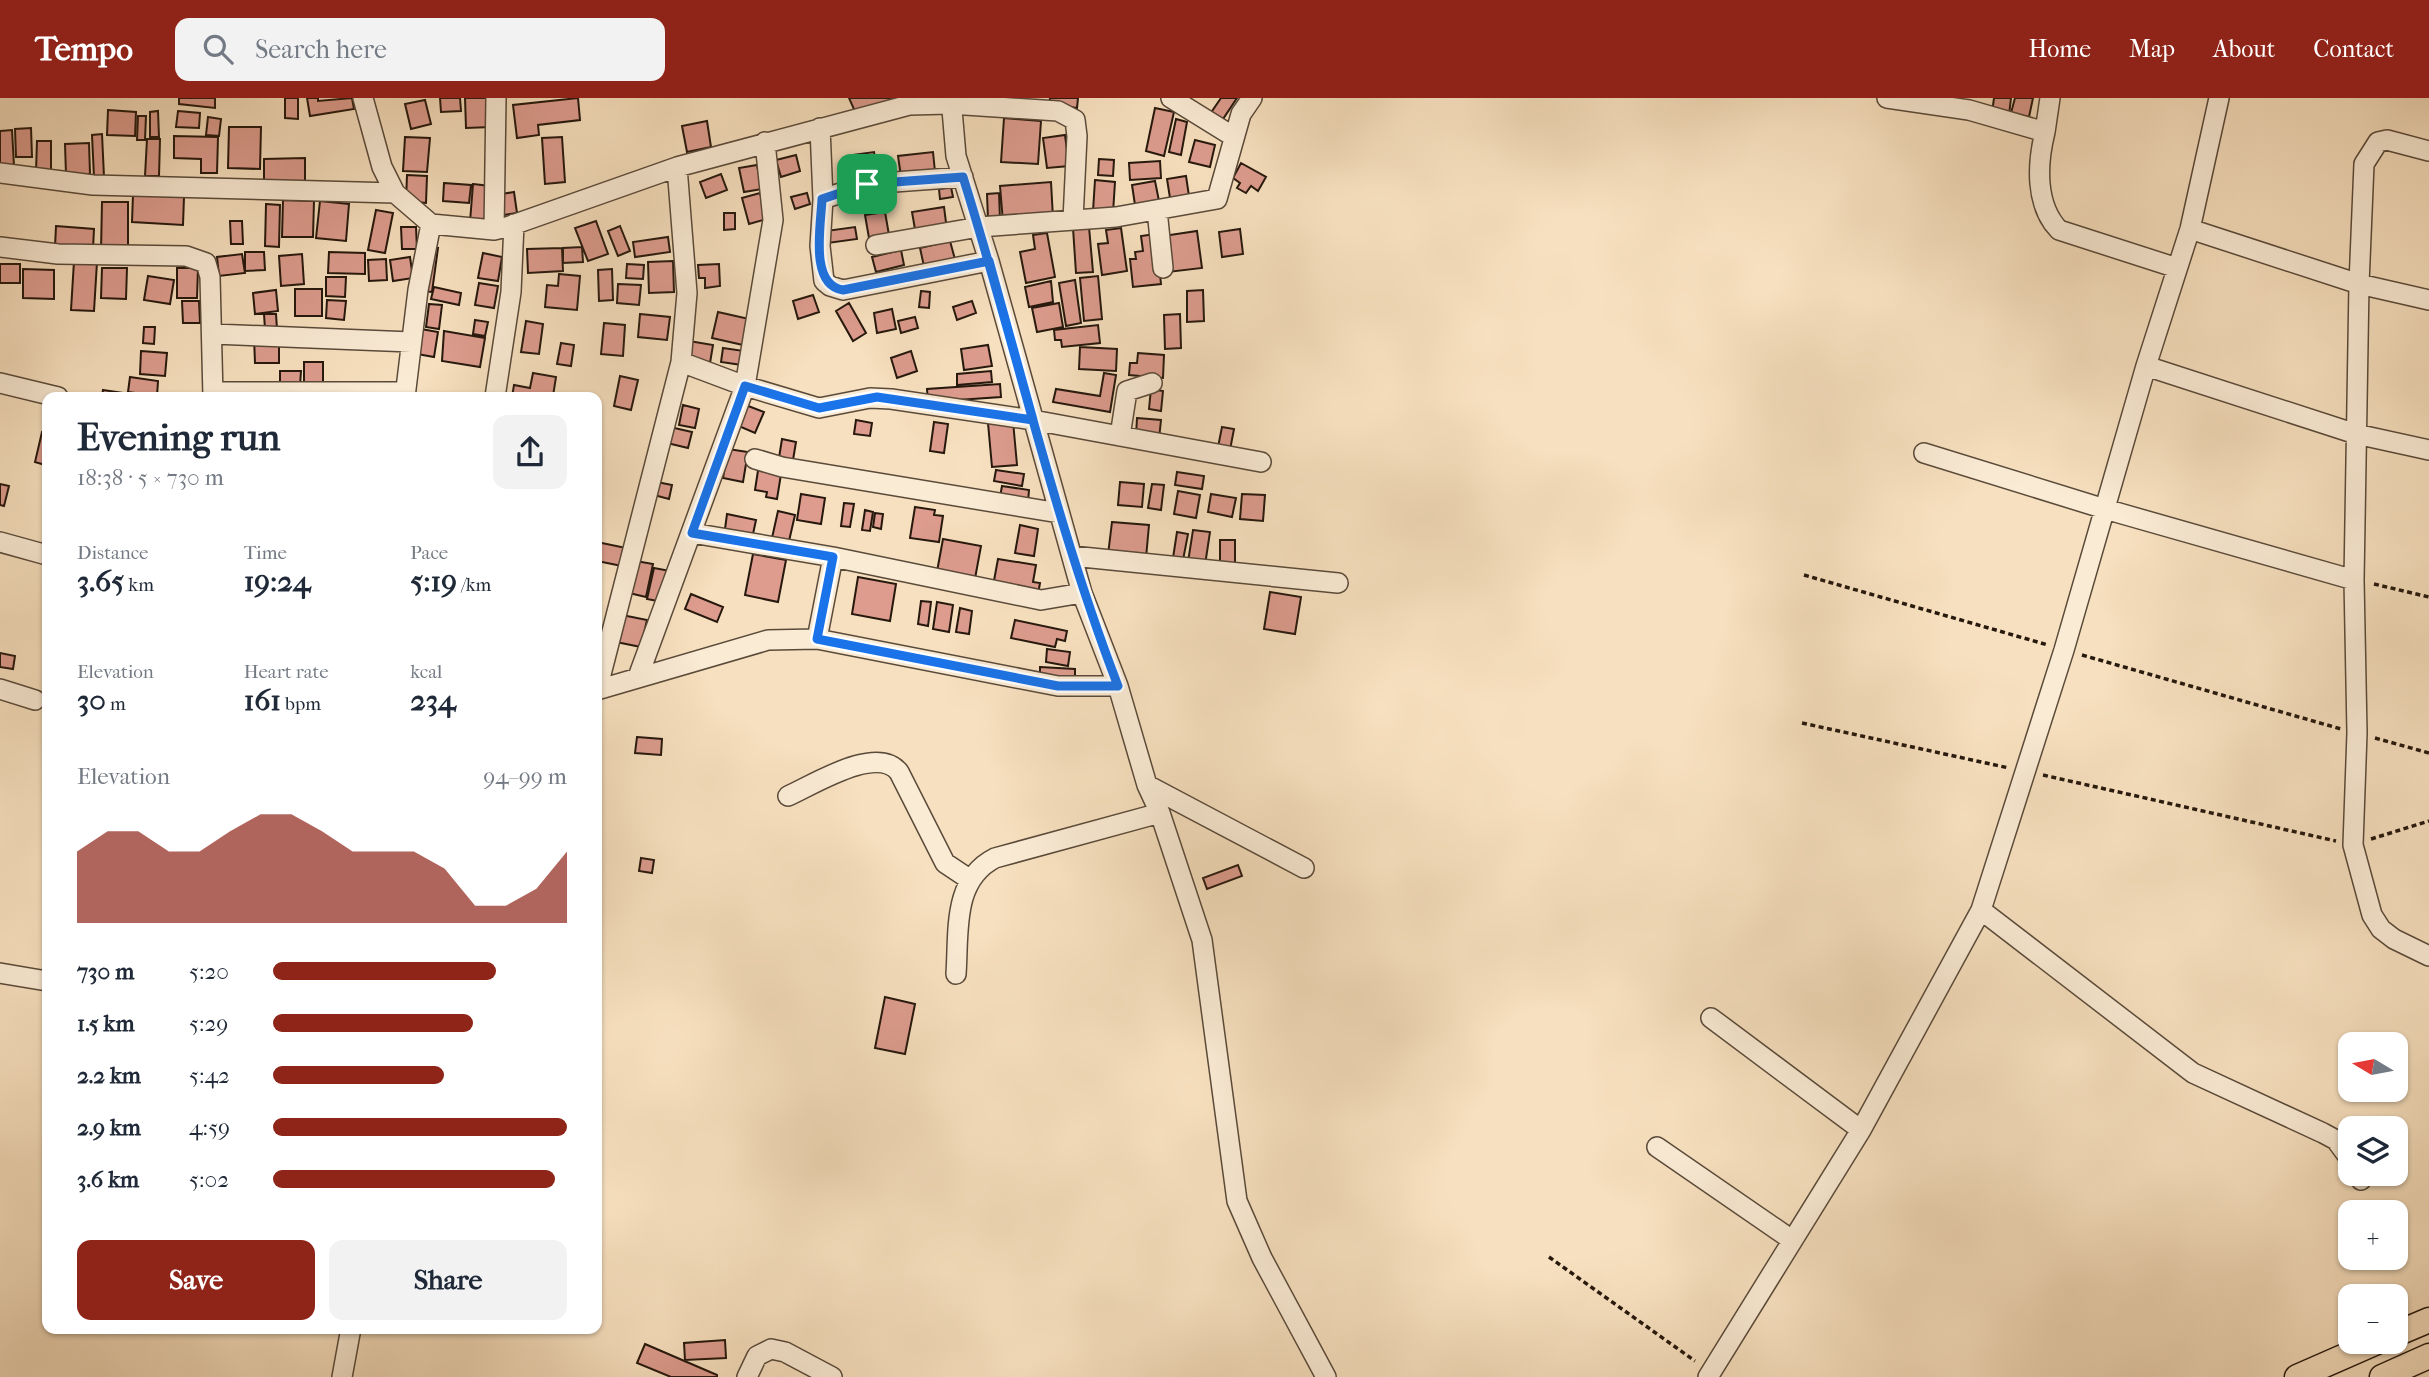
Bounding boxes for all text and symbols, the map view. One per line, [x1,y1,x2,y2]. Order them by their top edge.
search box [175,18,665,81]
text: Tempo [35,30,133,69]
icon: search [199,30,237,68]
text: Search here [255,34,387,65]
text: Home [2029,35,2091,63]
text: Map [2129,35,2175,63]
text: About [2213,35,2275,63]
text: Contact [2313,35,2394,63]
pin [837,154,897,214]
icon: arrive [848,165,886,203]
text: Evening run [77,415,280,460]
button: share [493,415,567,489]
text: 18:38 · 5 × 730 m [77,464,224,491]
text: Distance [77,542,148,564]
text: Time [244,542,287,564]
text: Pace [410,542,448,564]
text: 3.65 [77,564,124,599]
text: 19:24 [244,564,311,599]
text: 5:19 [410,564,457,599]
text: km [124,574,154,596]
text: /km [457,574,491,596]
text: Elevation [77,661,154,683]
text: Heart rate [244,661,329,683]
text: kcal [410,661,442,683]
text: 30 [77,683,106,718]
text: 161 [244,683,281,718]
text: 234 [410,683,456,718]
text: m [106,693,126,715]
text: bpm [281,693,321,715]
text: Elevation [77,763,170,790]
text: 94–99 m [483,763,567,790]
text: 730 m [77,958,134,985]
text: 5:20 [189,958,229,985]
text: 1.5 km [77,1010,135,1037]
text: 5:29 [189,1010,228,1037]
north arrow [2338,1032,2408,1102]
map controls [2338,1032,2408,1354]
text: 2.2 km [77,1062,141,1089]
text: 5:42 [189,1062,230,1089]
text: 2.9 km [77,1114,141,1141]
text: 4:59 [189,1114,230,1141]
button: layers [2338,1116,2408,1186]
text: 3.6 km [77,1166,139,1193]
text: 5:02 [189,1166,229,1193]
button: + [2338,1200,2408,1270]
button: Save [77,1240,315,1320]
button: Share [329,1240,567,1320]
button: − [2338,1284,2408,1354]

